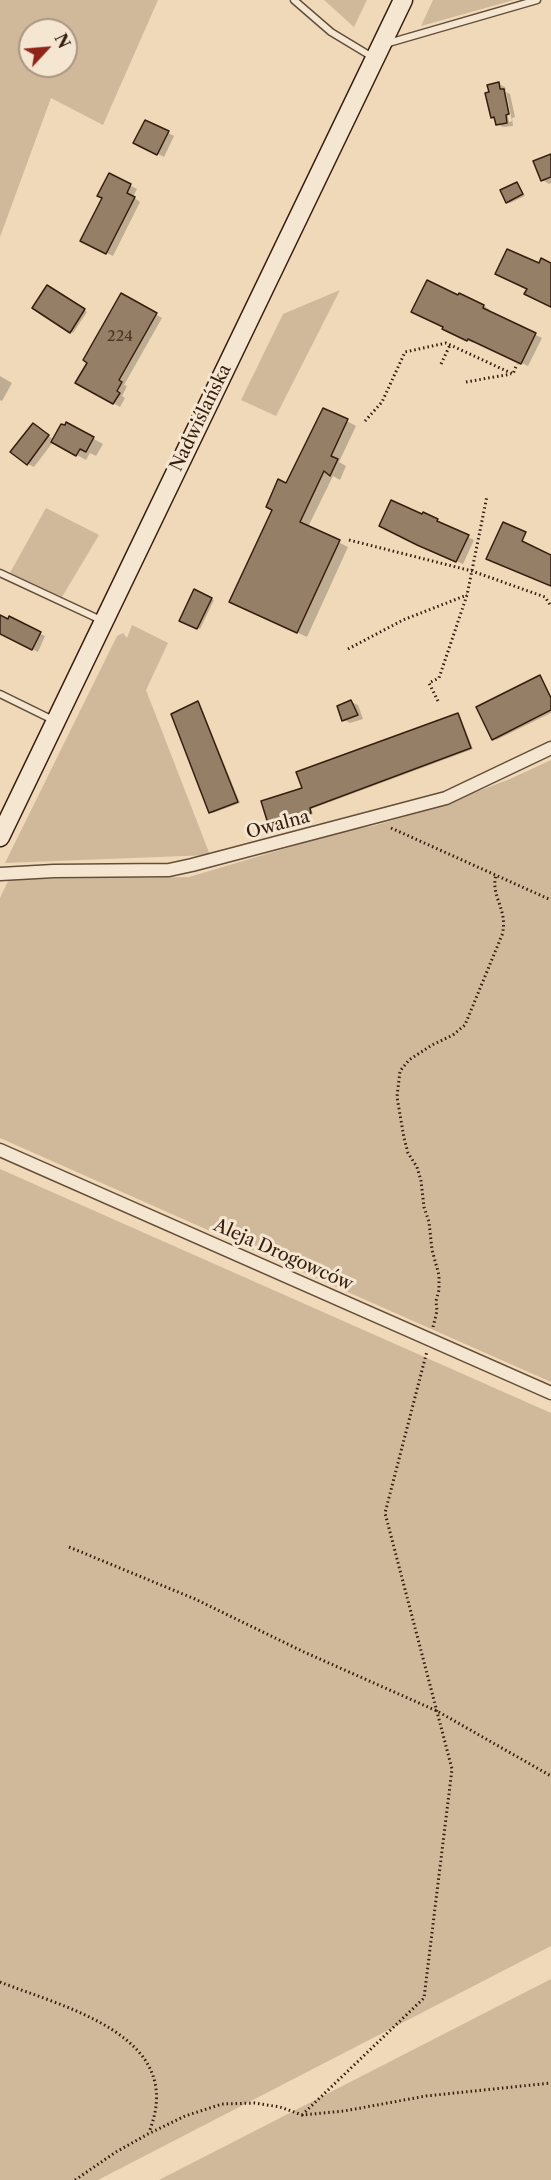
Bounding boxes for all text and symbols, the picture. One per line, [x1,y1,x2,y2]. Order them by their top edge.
north arrow [18,18,78,78]
text: N [50,30,74,52]
house number: 224 [107,328,133,346]
street label: Nadwiślańska [166,361,236,475]
street label: Owalna [244,806,312,844]
street label: Aleja Drogowców [210,1215,356,1295]

